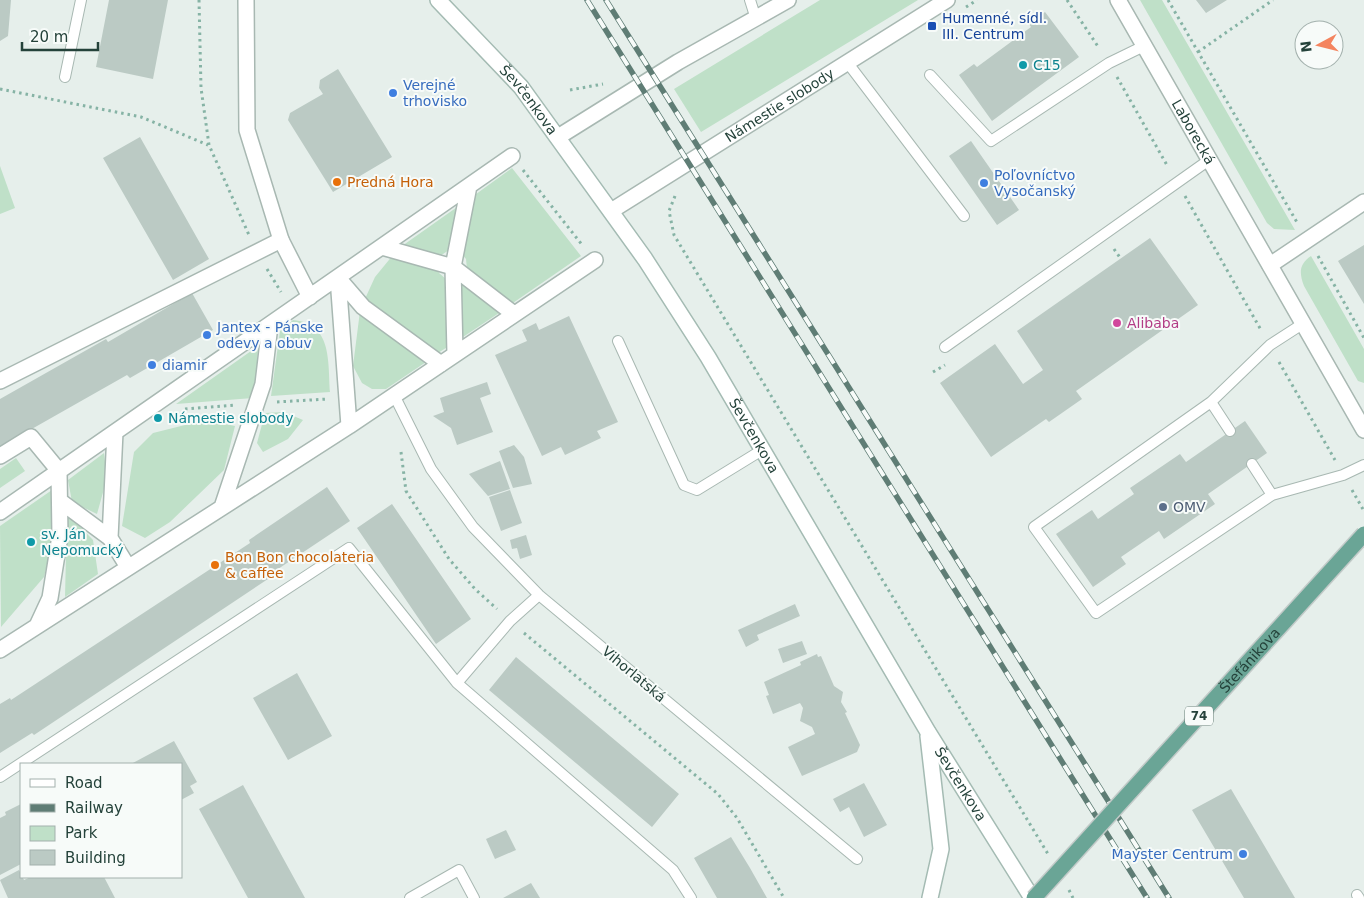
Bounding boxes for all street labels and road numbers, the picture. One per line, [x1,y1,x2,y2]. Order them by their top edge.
street label: Ševčenkova [496,61,561,138]
street label: Námestie slobody [722,65,837,145]
street label: Laborecká [1169,97,1218,167]
street label: Ševčenkova [726,395,782,476]
street label: Štefánikova [1215,624,1283,696]
street label: Vihorlatská [599,643,669,705]
road number: 74 [1185,706,1213,726]
street label: Ševčenkova [932,744,990,824]

